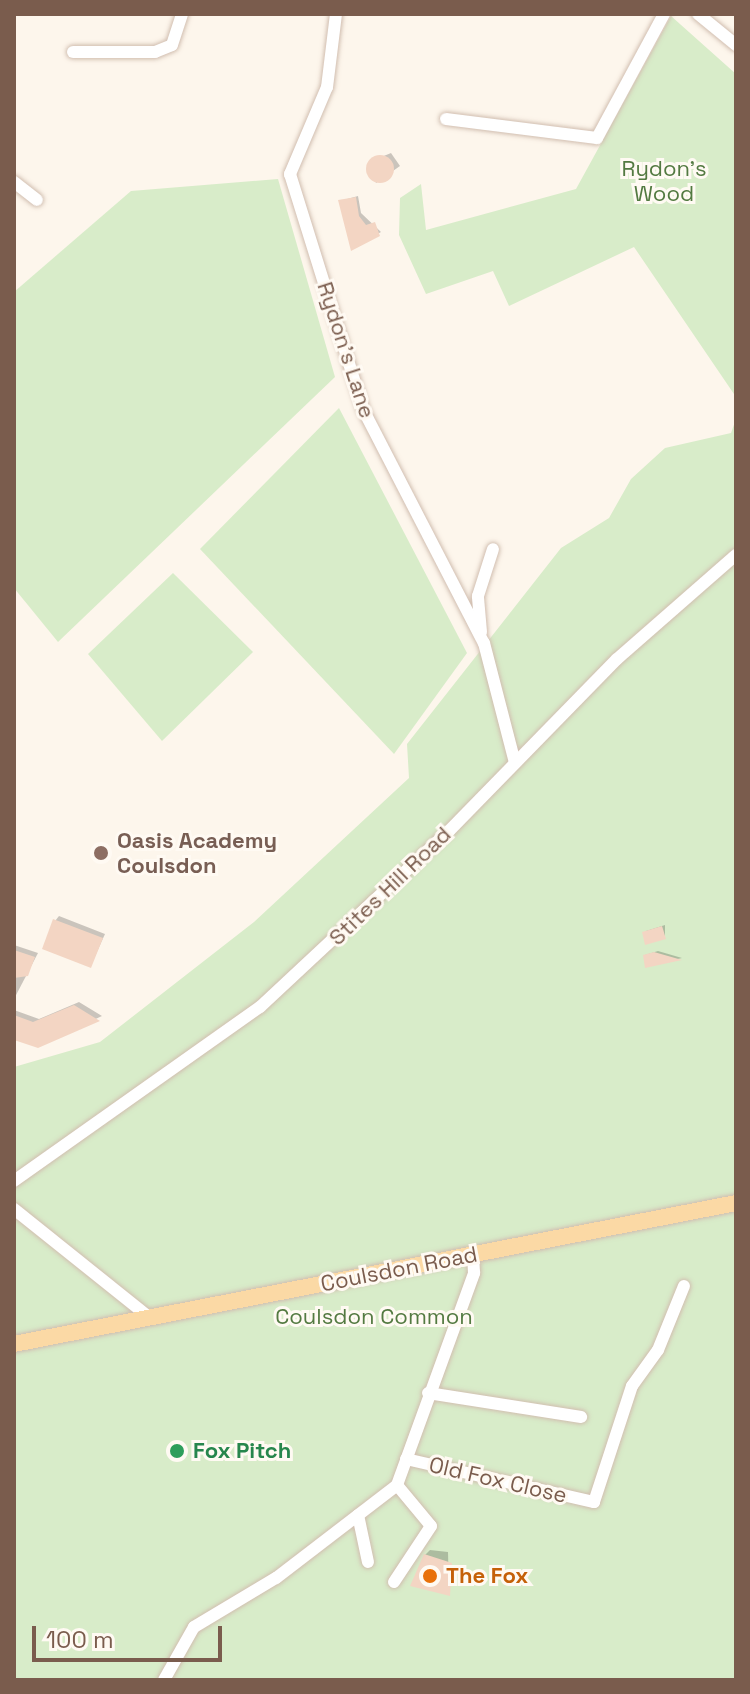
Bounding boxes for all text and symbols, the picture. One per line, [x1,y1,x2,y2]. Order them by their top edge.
park label: Rydon's Wood [622,155,706,206]
street label: Rydon's Lane [312,278,380,422]
street label: Stites Hill Road [324,821,456,951]
place label: Oasis Academy Coulsdon [117,827,277,878]
marker: Oasis Academy Coulsdon [92,844,110,862]
street label: Coulsdon Road [318,1241,480,1297]
park label: Coulsdon Common [275,1304,473,1330]
place label: Fox Pitch [193,1438,291,1464]
marker: Fox Pitch [168,1442,186,1460]
street label: Old Fox Close [426,1451,570,1509]
place label: The Fox [446,1563,528,1589]
marker: The Fox [421,1567,439,1585]
scale bar [36,1610,226,1660]
text: 100 m [46,1624,114,1655]

